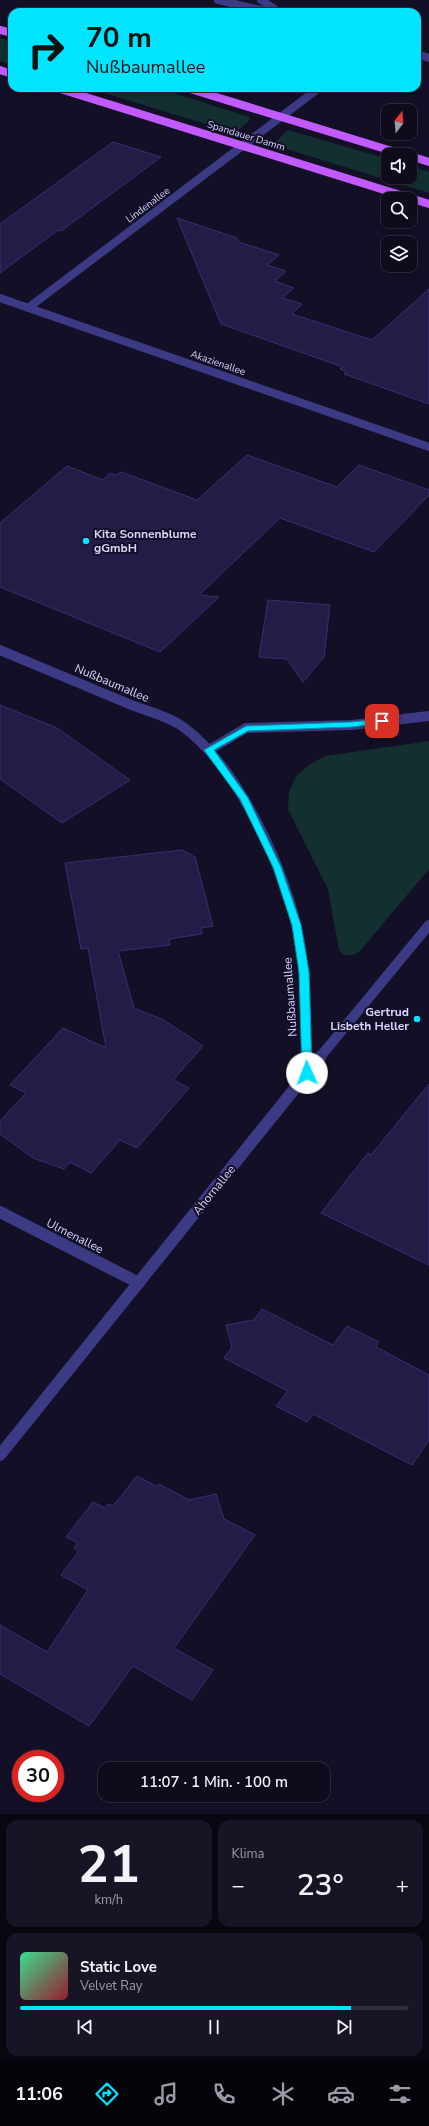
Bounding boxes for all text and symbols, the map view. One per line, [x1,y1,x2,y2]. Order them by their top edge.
text: 70 m [86,19,152,57]
icon: right [20,24,72,76]
text: Nußbaumallee [86,55,205,79]
north arrow [381,104,417,140]
map controls [381,104,417,272]
street label: Spandauer Damm [205,117,287,155]
button: sound [381,148,417,184]
street label: Lindenallee [123,184,173,226]
button: search [381,192,417,228]
button: layers [381,236,417,272]
street label: Akazienallee [189,347,247,379]
place label: Kita Sonnenblume gGmbH [94,526,197,556]
marker: Kita Sonnenblume gGmbH [81,536,91,546]
street label: Nußbaumallee [72,660,152,706]
pin [365,704,399,738]
icon: arrive [371,710,393,732]
street label: Nußbaumallee [279,957,301,1037]
place label: Gertrud Lisbeth Heller [330,1004,409,1034]
marker: Gertrud Lisbeth Heller [412,1014,422,1024]
position arrow [286,1052,328,1094]
street label: Ahornallee [189,1162,239,1218]
street label: Ulmenallee [44,1215,106,1257]
speed limit sign: 30 [12,1750,64,1802]
text: 11:07 · 1 Min. · 100 m [140,1772,288,1792]
text: 21 [78,1829,140,1900]
text: Klima [232,1845,265,1863]
text: 23° [297,1865,344,1906]
text: − [232,1871,245,1901]
text: + [396,1871,409,1901]
text: km/h [94,1891,123,1909]
text: Static Love [80,1957,157,1977]
text: Velvet Ray [80,1977,142,1995]
icon: previous [74,2016,96,2038]
icon: pause [203,2016,225,2038]
icon: next [333,2016,355,2038]
icon: directions [93,2080,121,2108]
icon: music [152,2080,180,2108]
icon: phone [210,2080,238,2108]
icon: climate [269,2080,297,2108]
icon: car [327,2080,355,2108]
icon: filters [386,2080,414,2108]
text: 11:06 [15,2082,63,2106]

